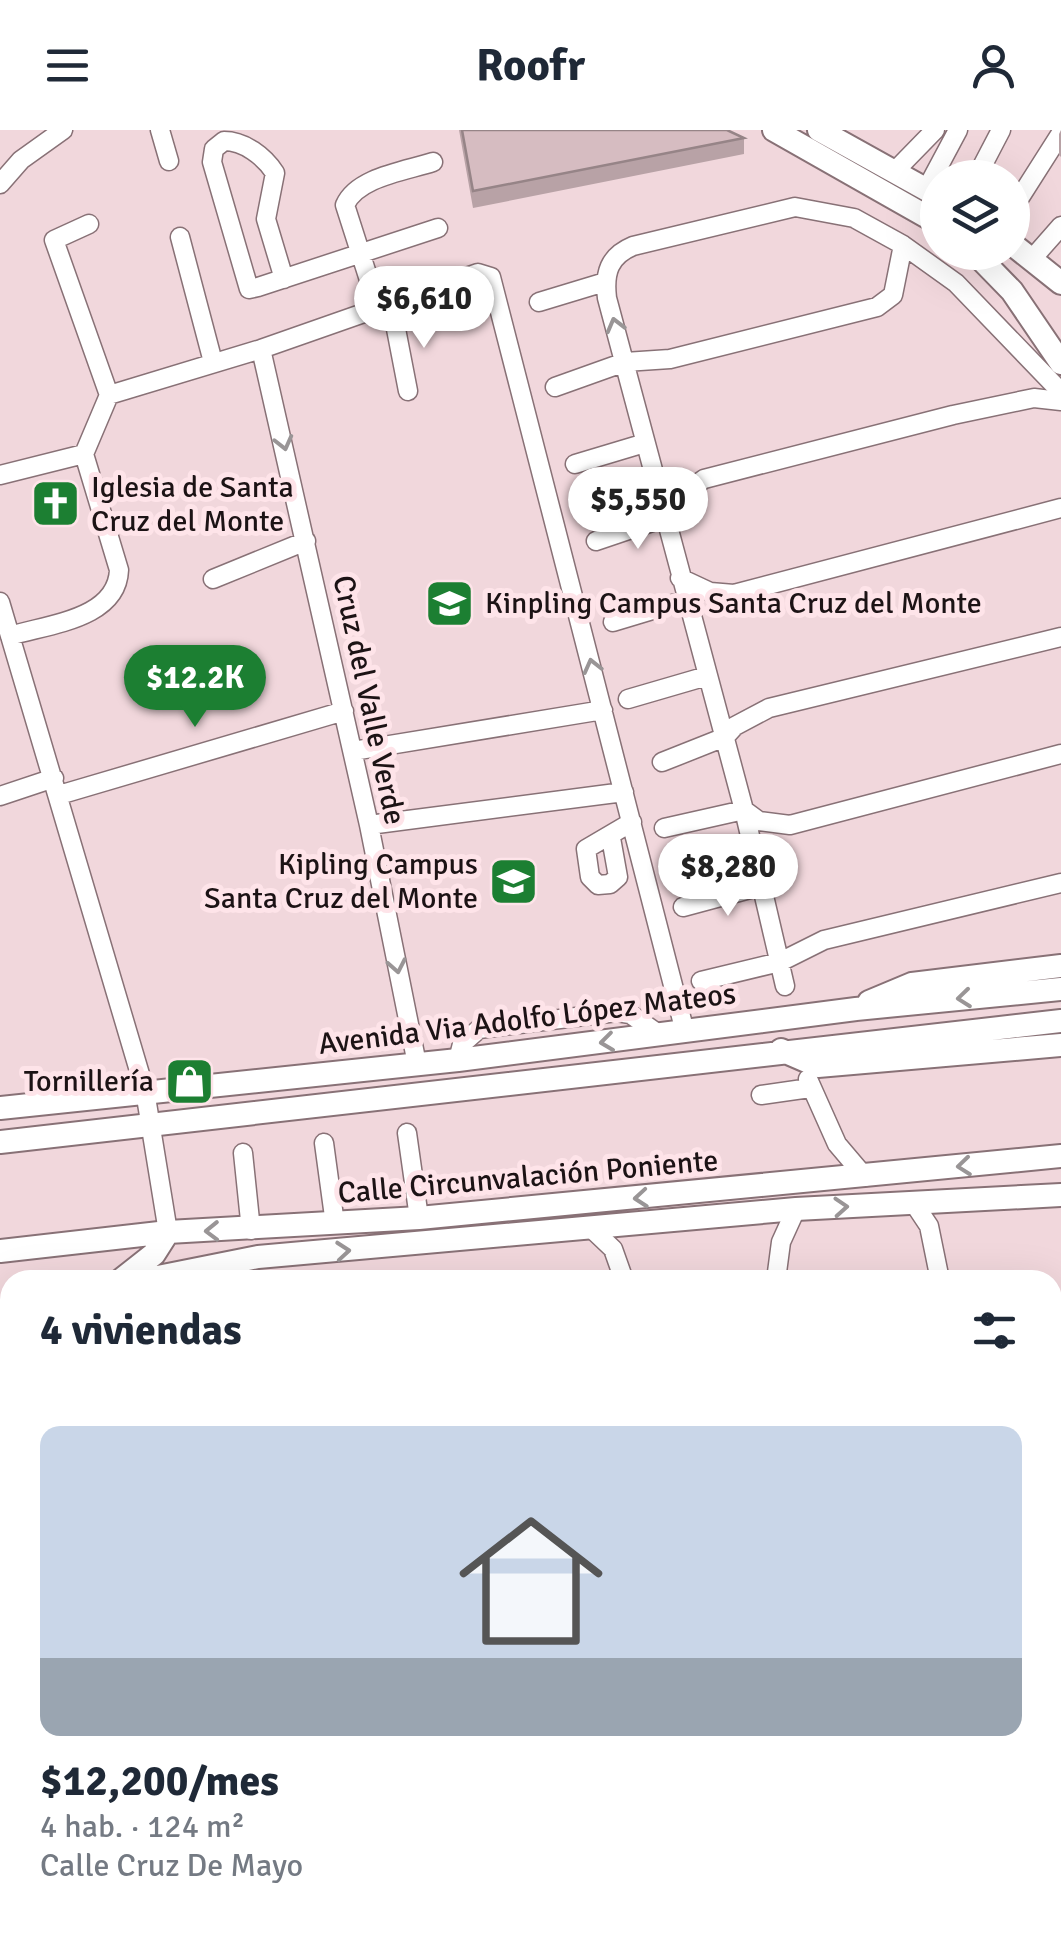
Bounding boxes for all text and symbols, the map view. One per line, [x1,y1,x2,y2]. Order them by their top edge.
icon: menu [40,38,95,93]
text: Roofr [476,38,585,93]
icon: person [966,38,1021,93]
map controls [920,160,1030,270]
button: layers [920,160,1030,270]
pin: $6,610 [343,266,505,351]
text: $6,610 [376,279,472,318]
one-way arrow [605,317,626,334]
one-way arrow [272,434,293,451]
pin: $5,550 [557,467,719,552]
place label: Iglesia de Santa Cruz del Monte [91,469,294,540]
church icon: Iglesia de Santa Cruz del Monte [30,478,82,530]
text: $5,550 [590,480,686,519]
street label: Cruz del Valle Verde [324,572,414,828]
school or university icon: Kinpling Campus Santa Cruz del Monte [424,577,476,629]
place label: Kinpling Campus Santa Cruz del Monte [485,585,982,622]
pin: $12.2K [114,645,276,730]
text: $12.2K [146,658,244,697]
one-way arrow [583,658,604,675]
pin: $8,280 [647,834,809,919]
place label: Kipling Campus Santa Cruz del Monte [204,846,478,917]
text: $8,280 [680,847,776,886]
school or university icon: Kipling Campus Santa Cruz del Monte [487,855,539,907]
one-way arrow [385,957,406,974]
street label: Avenida Via Adolfo López Mateos [316,975,738,1063]
one-way arrow [956,987,972,1009]
one-way arrow [598,1031,614,1052]
shop icon: Tornillería [163,1055,215,1107]
place label: Tornillería [24,1063,154,1100]
street label: Calle Circunvalación Poniente [336,1142,720,1212]
one-way arrow [956,1155,972,1176]
one-way arrow [632,1186,648,1208]
one-way arrow [834,1197,850,1218]
one-way arrow [203,1221,219,1242]
one-way arrow [336,1240,352,1262]
icon: filters [967,1303,1022,1358]
text: 4 viviendas [40,1305,242,1356]
icon: home [441,1491,621,1671]
text: $12,200/mes [40,1756,279,1807]
text: 4 hab. · 124 m² [40,1807,245,1846]
text: Calle Cruz De Mayo [40,1846,303,1885]

